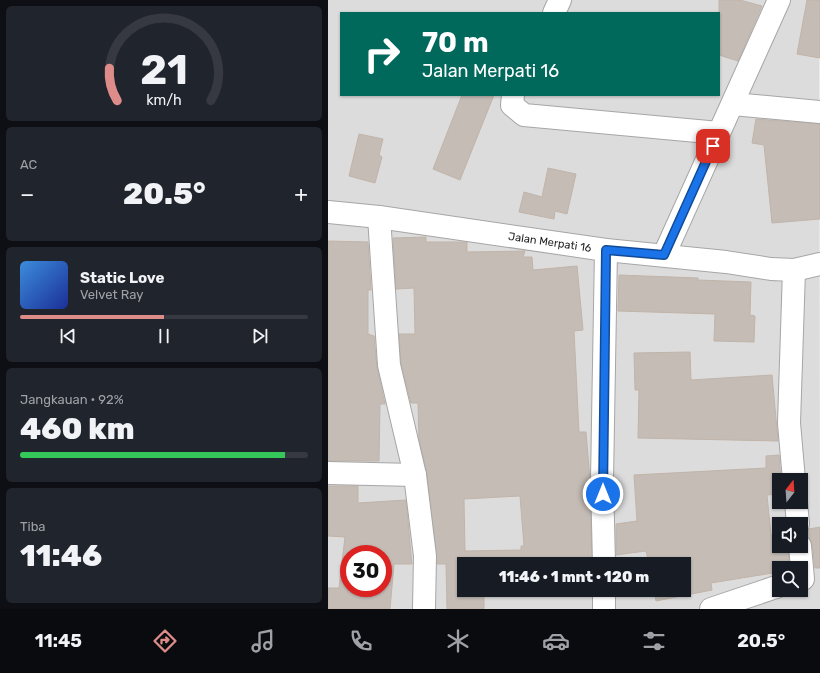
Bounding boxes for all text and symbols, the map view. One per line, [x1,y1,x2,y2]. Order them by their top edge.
text: 70 m [422,26,489,59]
icon: right [356,28,408,80]
text: 21 [140,45,188,94]
text: Jalan Merpati 16 [422,60,559,82]
text: km/h [146,92,182,109]
pin [696,129,730,163]
icon: arrive [702,135,724,157]
text: AC [20,157,37,172]
text: 20.5° [123,176,206,212]
text: − [20,181,34,208]
text: + [294,181,308,208]
street label: Jalan Merpati 16 [508,229,593,254]
text: Static Love [80,269,164,287]
text: Velvet Ray [80,287,143,302]
icon: previous [57,325,79,347]
icon: pause [153,325,175,347]
icon: next [249,325,271,347]
text: Jangkauan · 92% [20,392,124,407]
text: 460 km [20,411,135,447]
position arrow [582,473,624,515]
north arrow [772,473,808,509]
map controls [772,473,808,597]
button: sound [772,517,808,553]
text: Tiba [20,519,46,534]
text: 11:46 [20,538,102,574]
speed limit sign: 30 [340,545,392,597]
button: search [772,561,808,597]
text: 11:46 · 1 mnt · 120 m [499,568,649,586]
icon: directions [151,627,179,655]
icon: music [249,627,277,655]
icon: phone [347,627,375,655]
icon: climate [444,627,472,655]
icon: car [542,627,570,655]
icon: filters [640,627,668,655]
text: 11:45 [35,630,82,652]
text: 20.5° [737,630,785,652]

